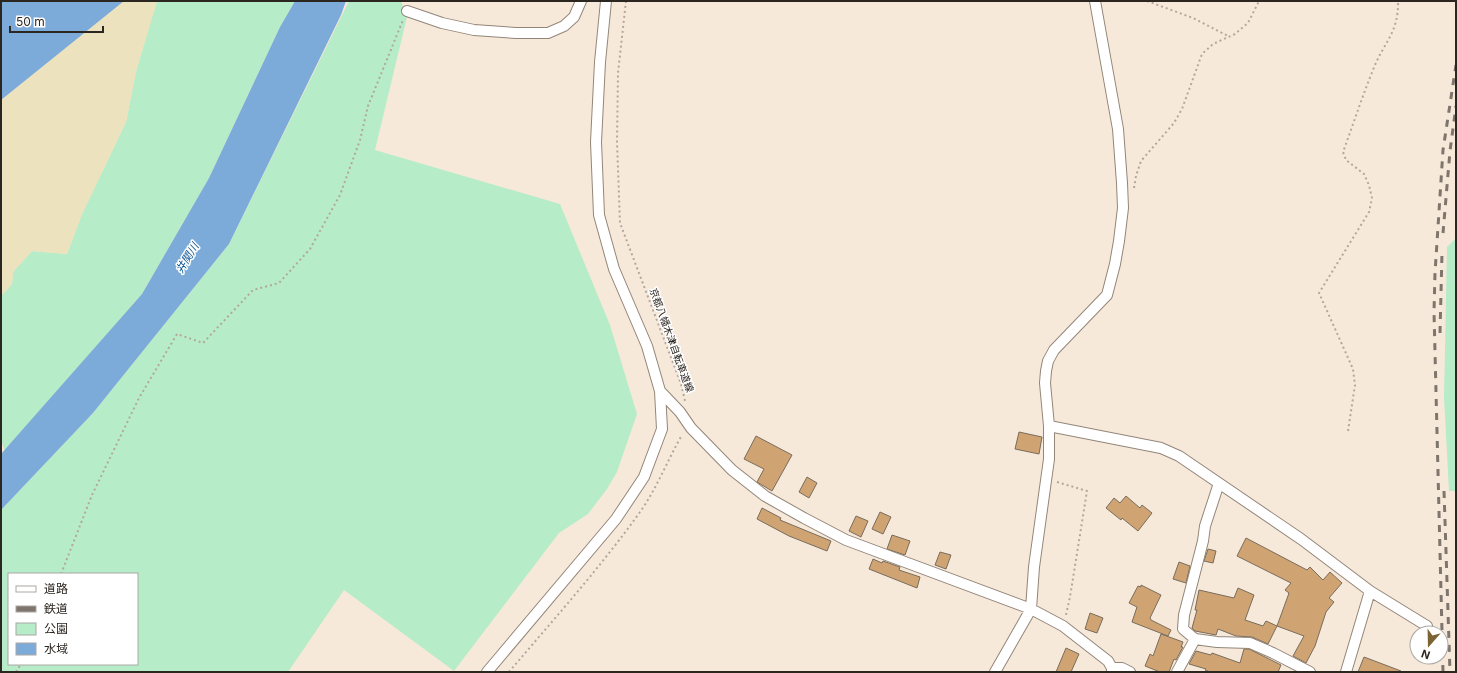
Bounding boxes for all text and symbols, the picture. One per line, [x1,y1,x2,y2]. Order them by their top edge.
scale bar [10,8,103,34]
text: 50 m [16,14,45,29]
water label: 井関川 [172,239,202,276]
street label: 京都八幡木津自転車道線 [648,286,696,394]
legend [8,573,138,665]
text: 道路 [44,581,68,596]
text: 鉄道 [44,601,68,616]
text: 公園 [44,621,68,636]
north arrow [1409,625,1449,665]
text: 水域 [44,641,68,656]
text: N [1419,646,1432,662]

